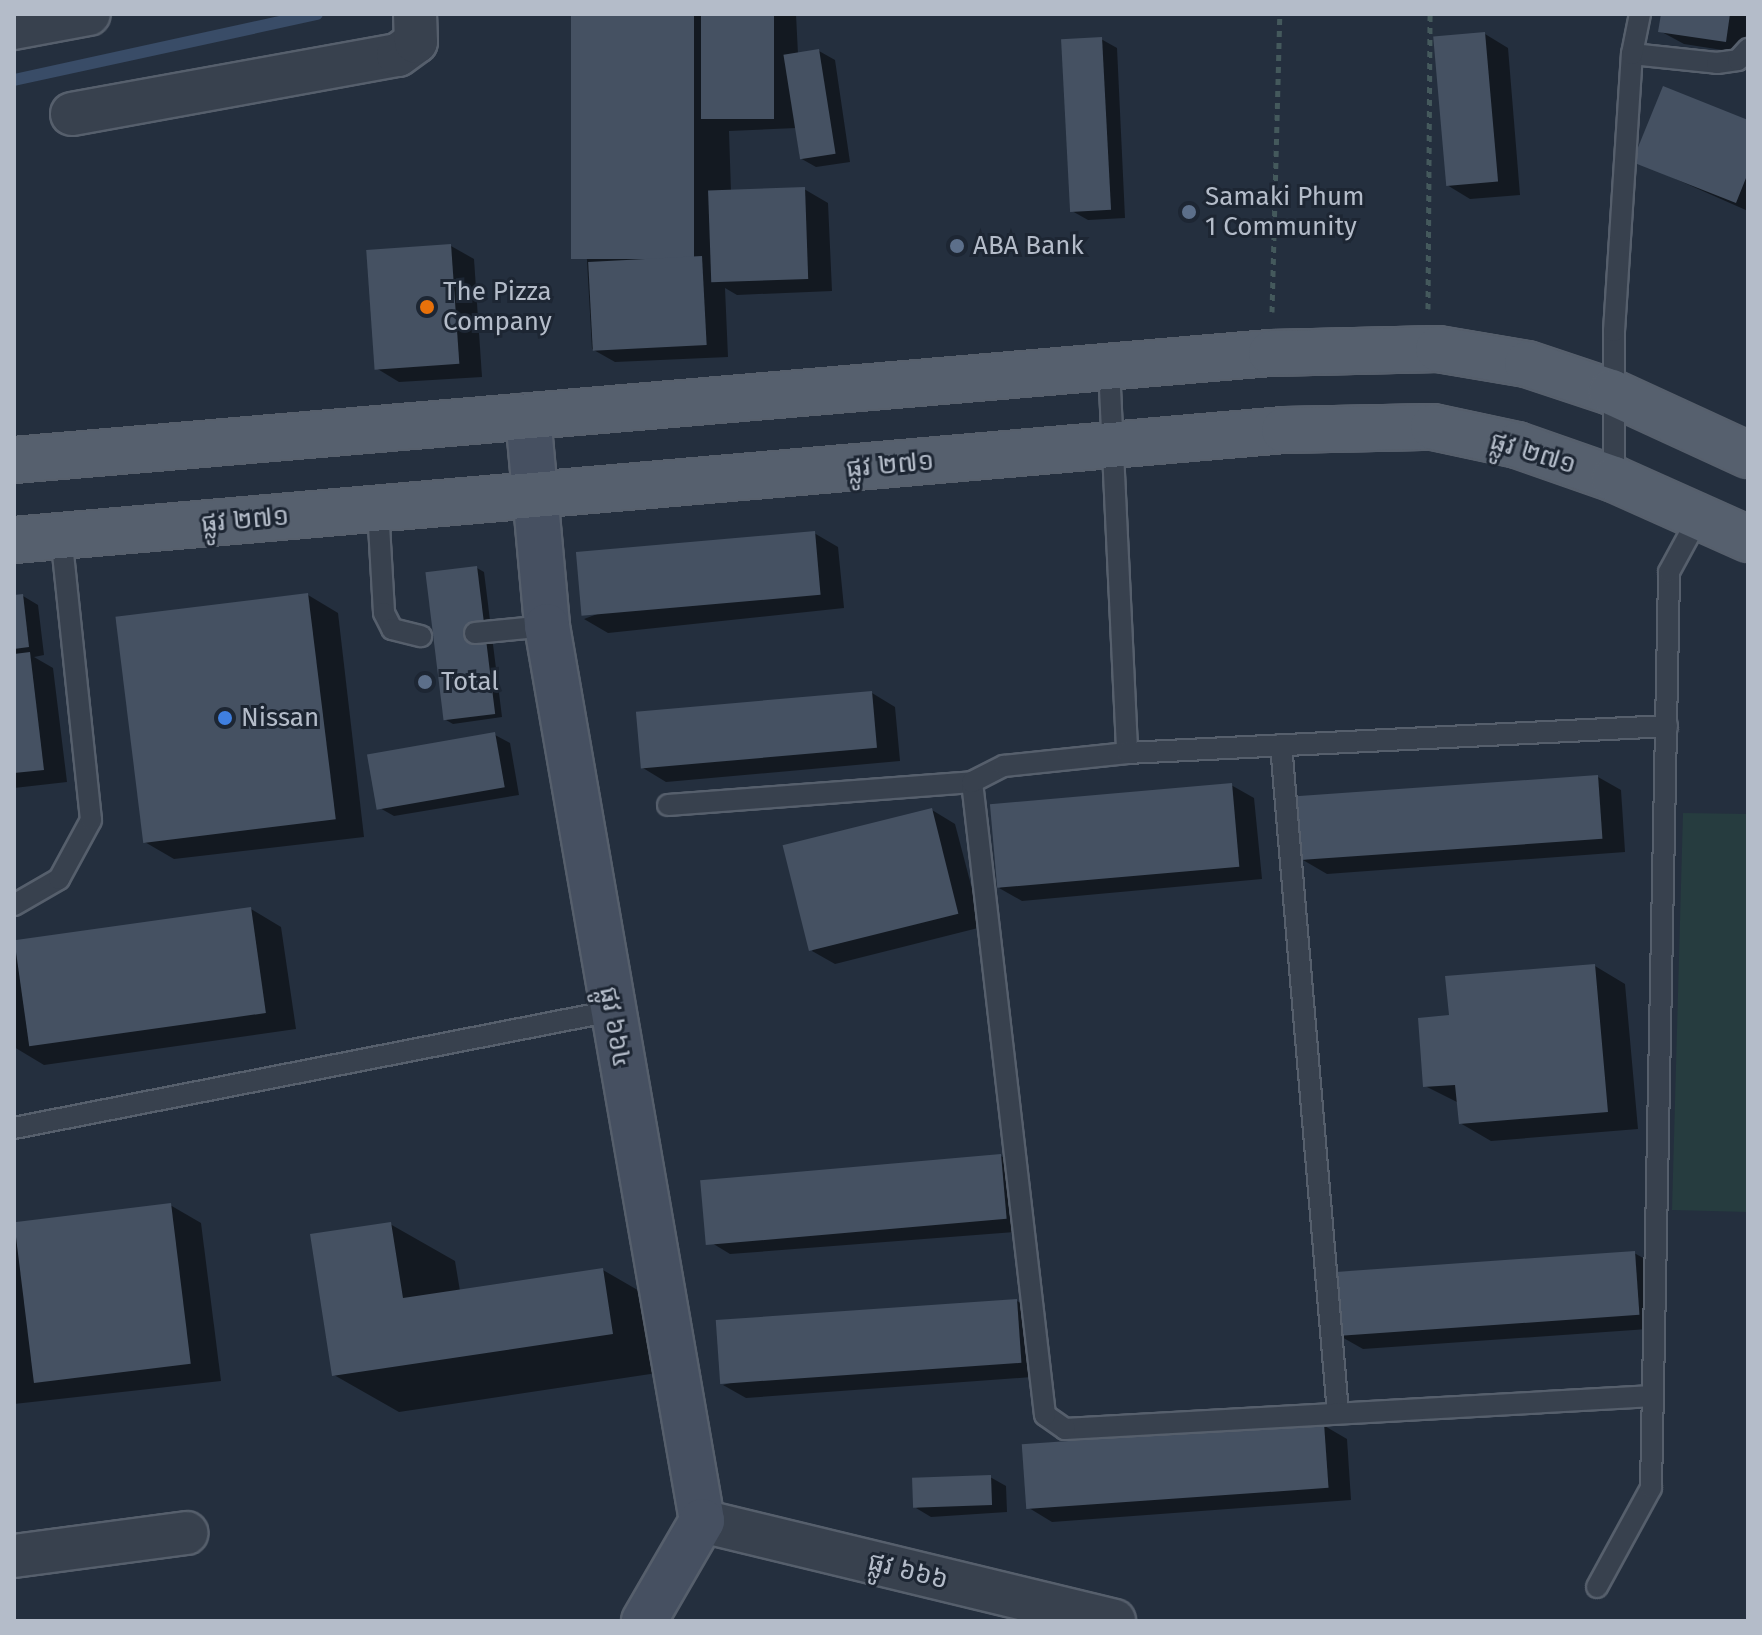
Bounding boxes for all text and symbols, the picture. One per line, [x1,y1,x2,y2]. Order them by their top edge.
place label: Samaki Phum 1 Community [1205,181,1365,242]
marker: Samaki Phum 1 Community [1180,203,1198,221]
place label: ABA Bank [973,230,1084,262]
marker: ABA Bank [948,237,966,255]
place label: The Pizza Company [443,276,552,338]
marker: The Pizza Company [418,298,436,316]
street label: ផ្លូវ ២៧១ [1486,425,1580,481]
street label: ផ្លូវ ២៧១ [845,446,935,484]
street label: ផ្លូវ ២៧១ [200,501,290,539]
place label: Total [441,666,499,698]
marker: Total [416,673,434,691]
place label: Nissan [241,702,319,734]
marker: Nissan [216,709,234,727]
street label: ផ្លូវ ៦៦៤ [593,984,637,1070]
street label: ផ្លូវ ៦៦៦ [865,1546,951,1596]

